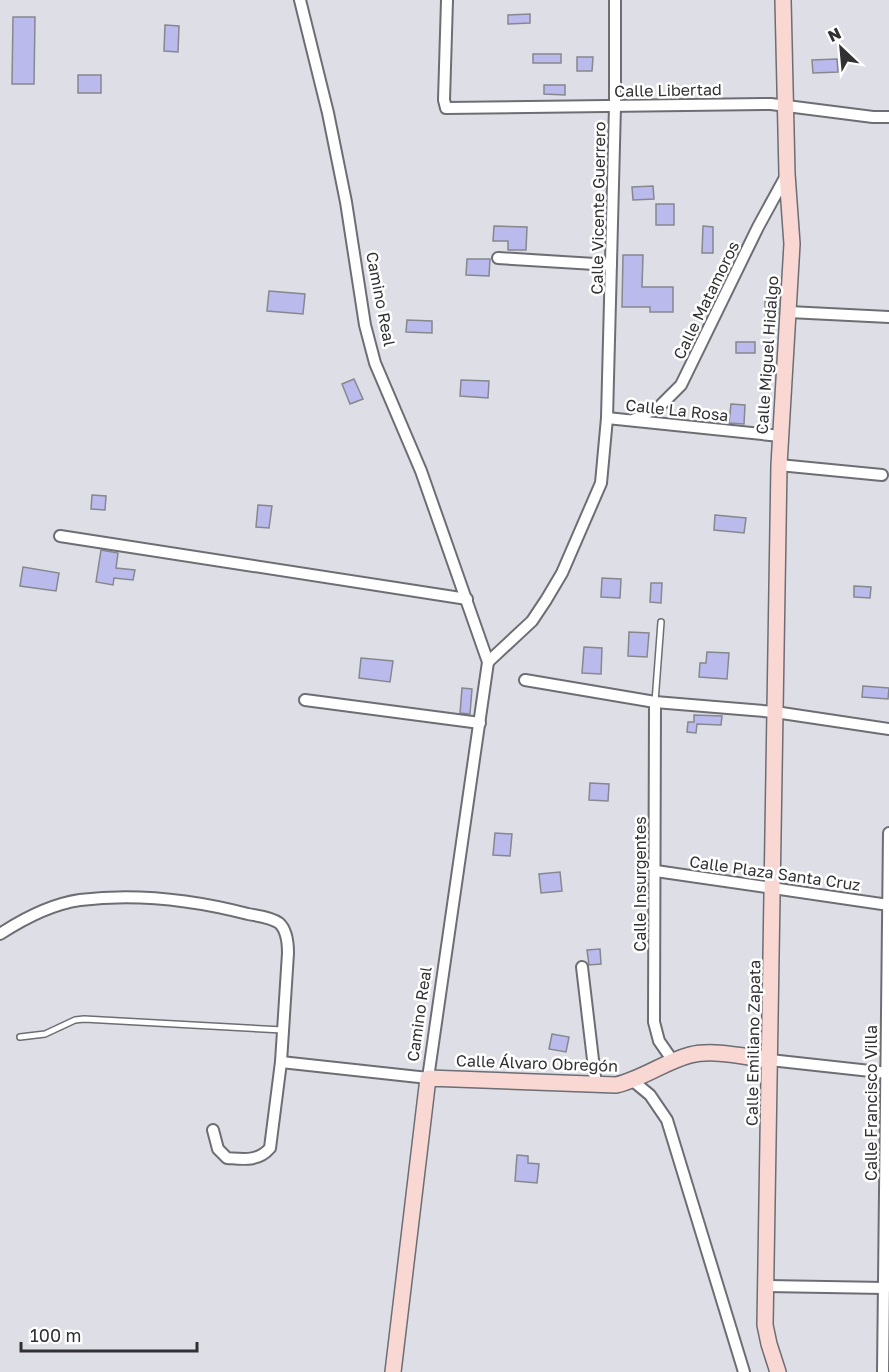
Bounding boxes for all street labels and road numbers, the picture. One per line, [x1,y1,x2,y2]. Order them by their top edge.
street label: Calle Libertad [614,79,722,101]
street label: Calle Vicente Guerrero [586,121,610,295]
street label: Calle Matamoros [669,238,743,362]
street label: Camino Real [362,250,400,348]
street label: Calle Miguel Hidalgo [751,275,783,435]
street label: Calle La Rosa [625,395,729,425]
street label: Calle Insurgentes [630,816,650,952]
street label: Calle Plaza Santa Cruz [688,851,862,895]
street label: Calle Emiliano Zapata [742,960,764,1126]
street label: Camino Real [402,965,436,1063]
street label: Calle Francisco Villa [861,1025,881,1181]
street label: Calle Álvaro Obregón [456,1050,618,1076]

